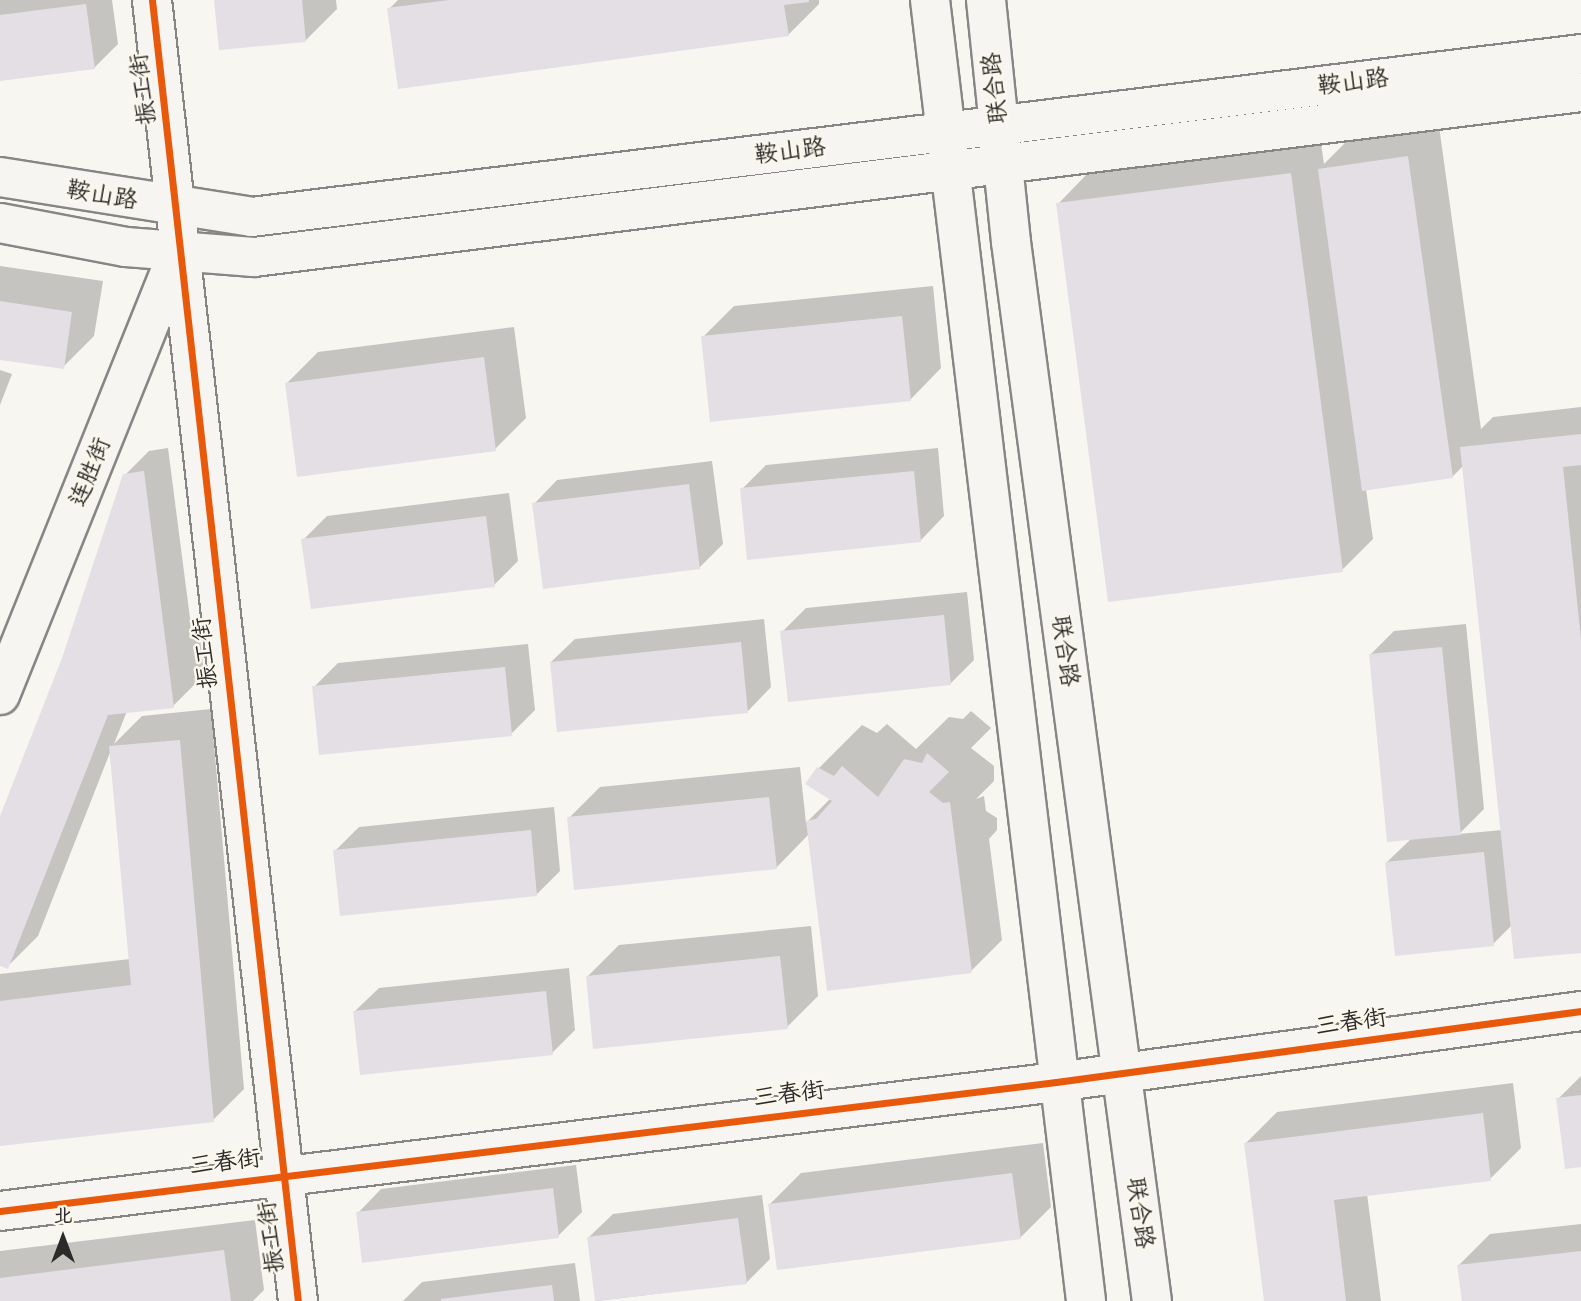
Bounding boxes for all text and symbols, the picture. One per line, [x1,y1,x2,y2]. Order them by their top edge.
street label: 联合路 [977,51,1013,125]
street label: 振工街 [124,52,162,126]
street label: 鞍山路 [1316,63,1390,101]
street label: 鞍山路 [753,132,827,170]
street label: 鞍山路 [64,175,140,215]
street label: 连胜街 [63,433,117,511]
street label: 联合路 [1046,613,1084,689]
street label: 振工街 [187,616,223,690]
street label: 三春街 [1313,1003,1389,1041]
street label: 三春街 [752,1075,826,1113]
street label: 三春街 [188,1143,262,1181]
street label: 联合路 [1121,1175,1159,1251]
street label: 振工街 [252,1200,290,1274]
north arrow [28,1203,98,1273]
text: 北 [53,1205,73,1228]

